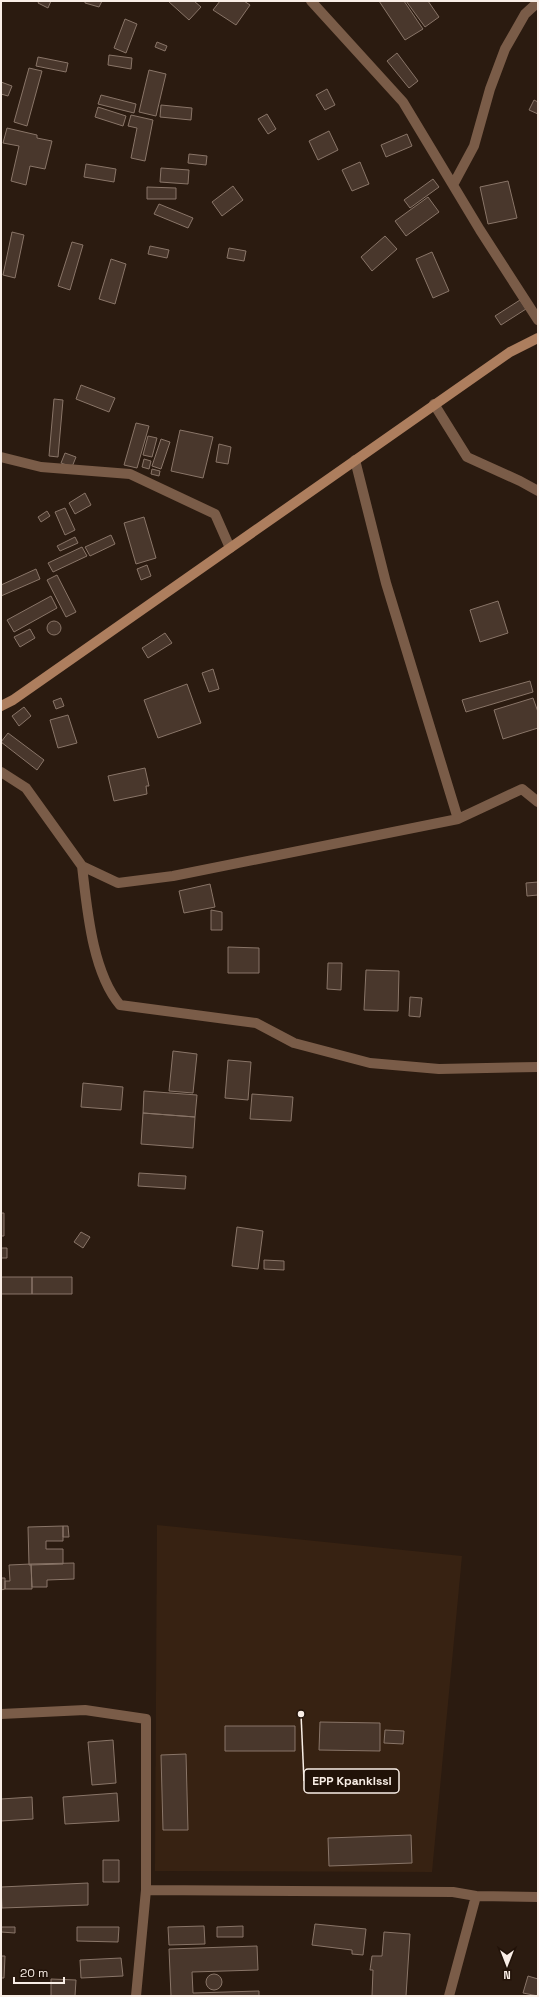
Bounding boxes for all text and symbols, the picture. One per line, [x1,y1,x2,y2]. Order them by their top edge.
callout: EPP Kpankissi [304,1769,399,1793]
text: EPP Kpankissi [312,1773,392,1789]
north arrow [487,1945,527,1985]
scale bar [14,1959,64,1985]
text: 20 m [20,1965,48,1981]
text: N [503,1968,511,1982]

